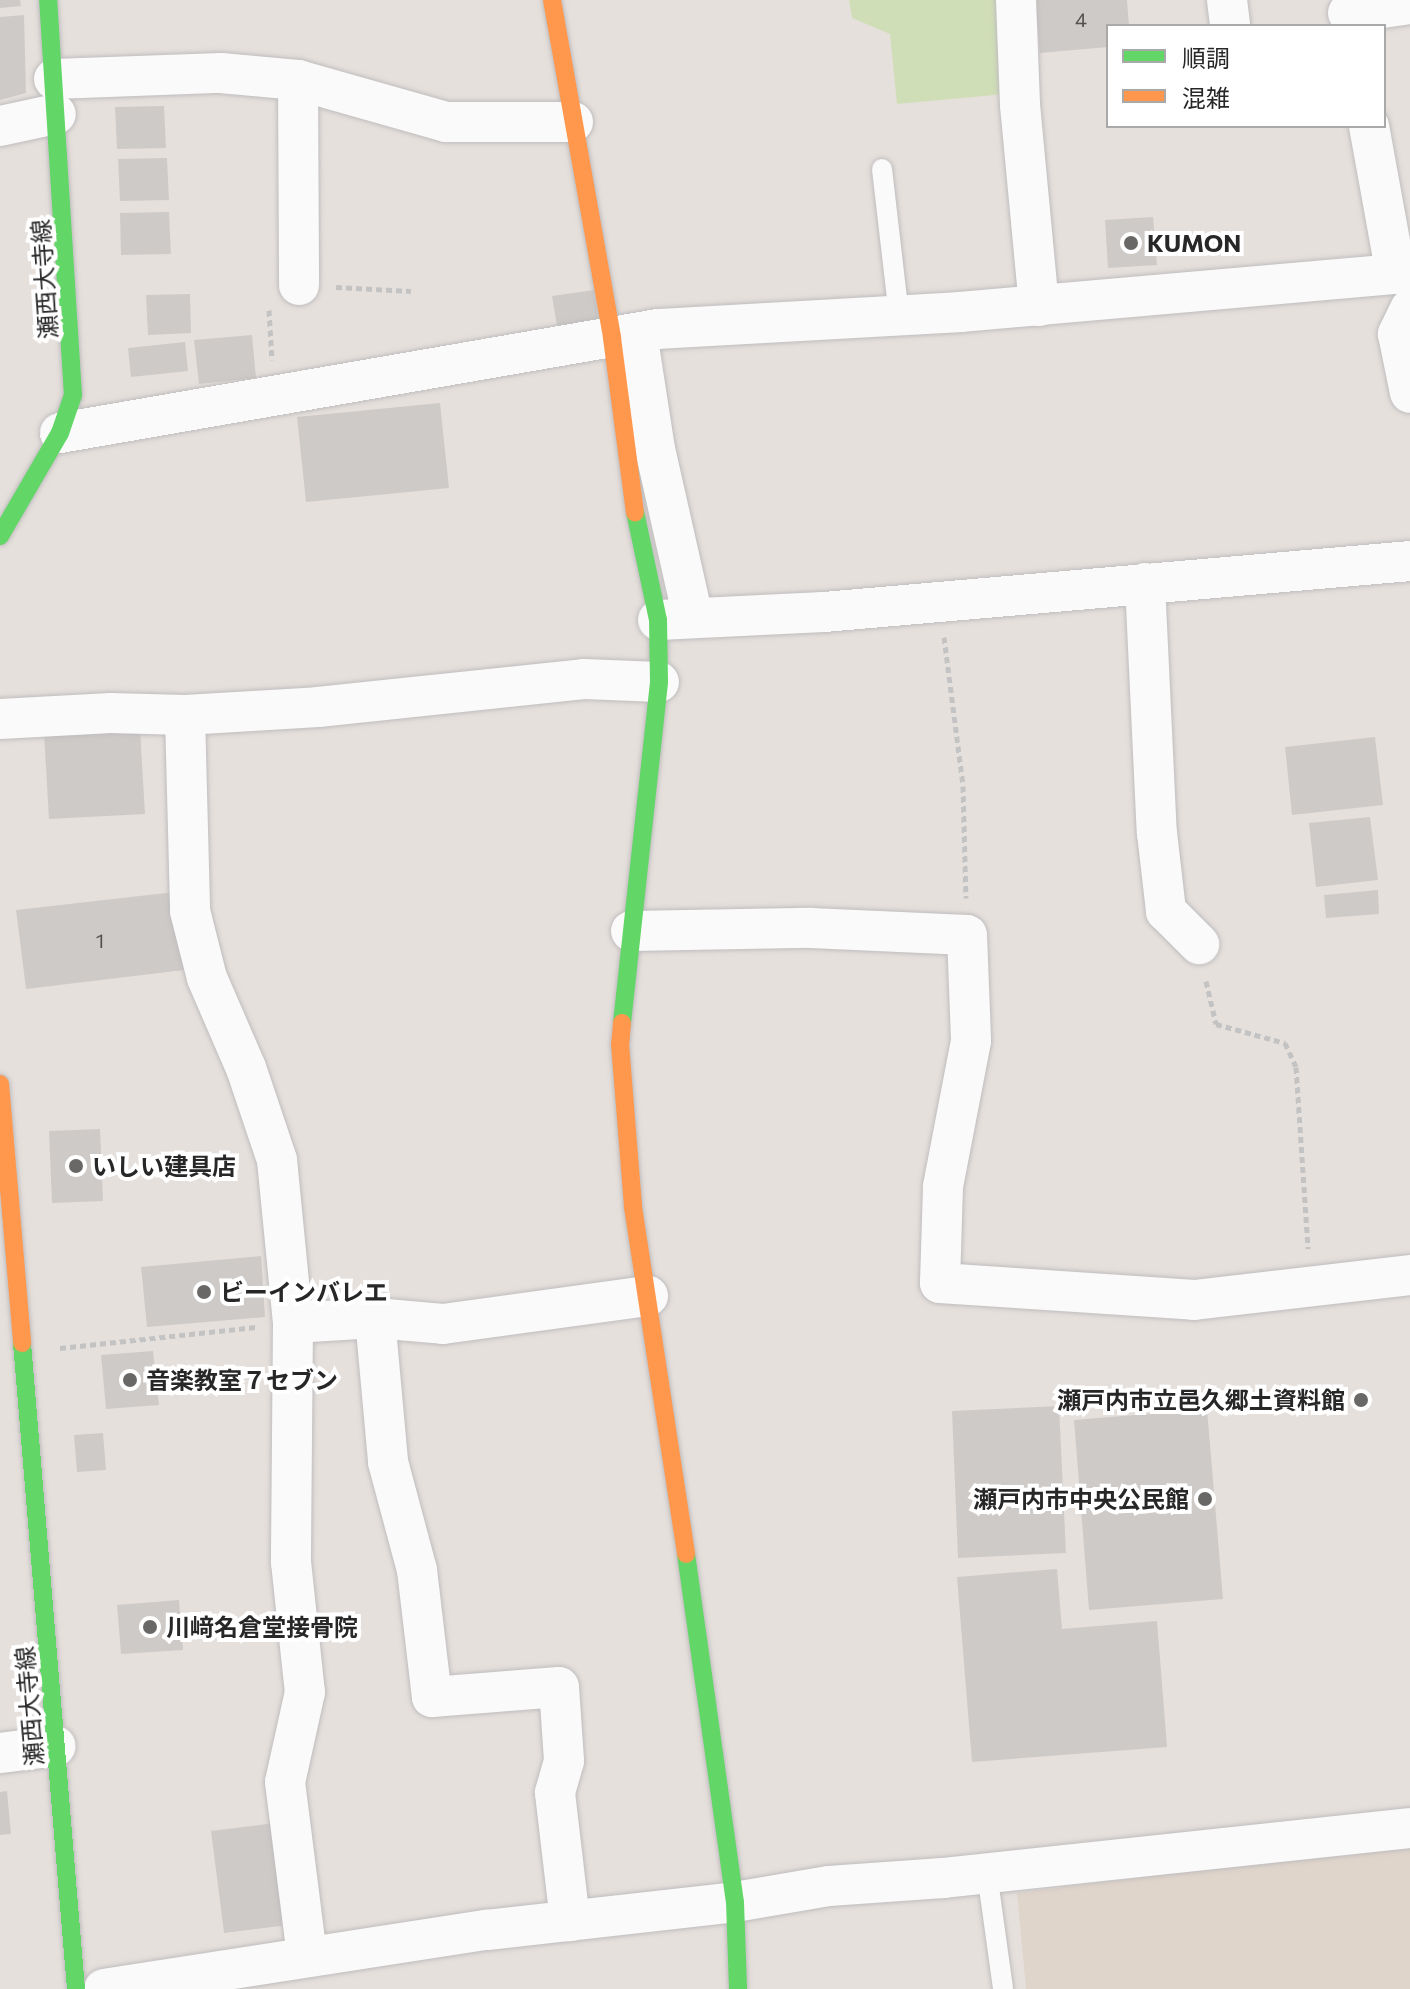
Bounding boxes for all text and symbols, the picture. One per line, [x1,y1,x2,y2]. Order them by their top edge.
house number: 4 [1075,7,1087,31]
legend [1106,24,1386,128]
text: 順調 [1182,43,1230,72]
text: 混雑 [1182,83,1230,112]
street label: 瀬西大寺線 [25,218,63,340]
place label: KUMON [1147,229,1241,257]
marker: KUMON [1122,234,1140,252]
house number: 1 [96,928,104,952]
place label: いしい建具店 [92,1152,236,1180]
marker: いしい建具店 [67,1157,85,1175]
place label: ビーインバレエ [220,1278,388,1306]
marker: ビーインバレエ [195,1283,213,1301]
place label: 音楽教室７セブン [146,1366,338,1394]
marker: 音楽教室７セブン [121,1371,139,1389]
place label: 瀬戸内市立邑久郷土資料館 [1057,1386,1345,1414]
marker: 瀬戸内市立邑久郷土資料館 [1352,1391,1370,1409]
place label: 瀬戸内市中央公民館 [973,1485,1189,1513]
marker: 瀬戸内市中央公民館 [1196,1490,1214,1508]
place label: 川﨑名倉堂接骨院 [166,1613,358,1641]
marker: 川﨑名倉堂接骨院 [141,1618,159,1636]
street label: 瀬西大寺線 [9,1645,49,1767]

